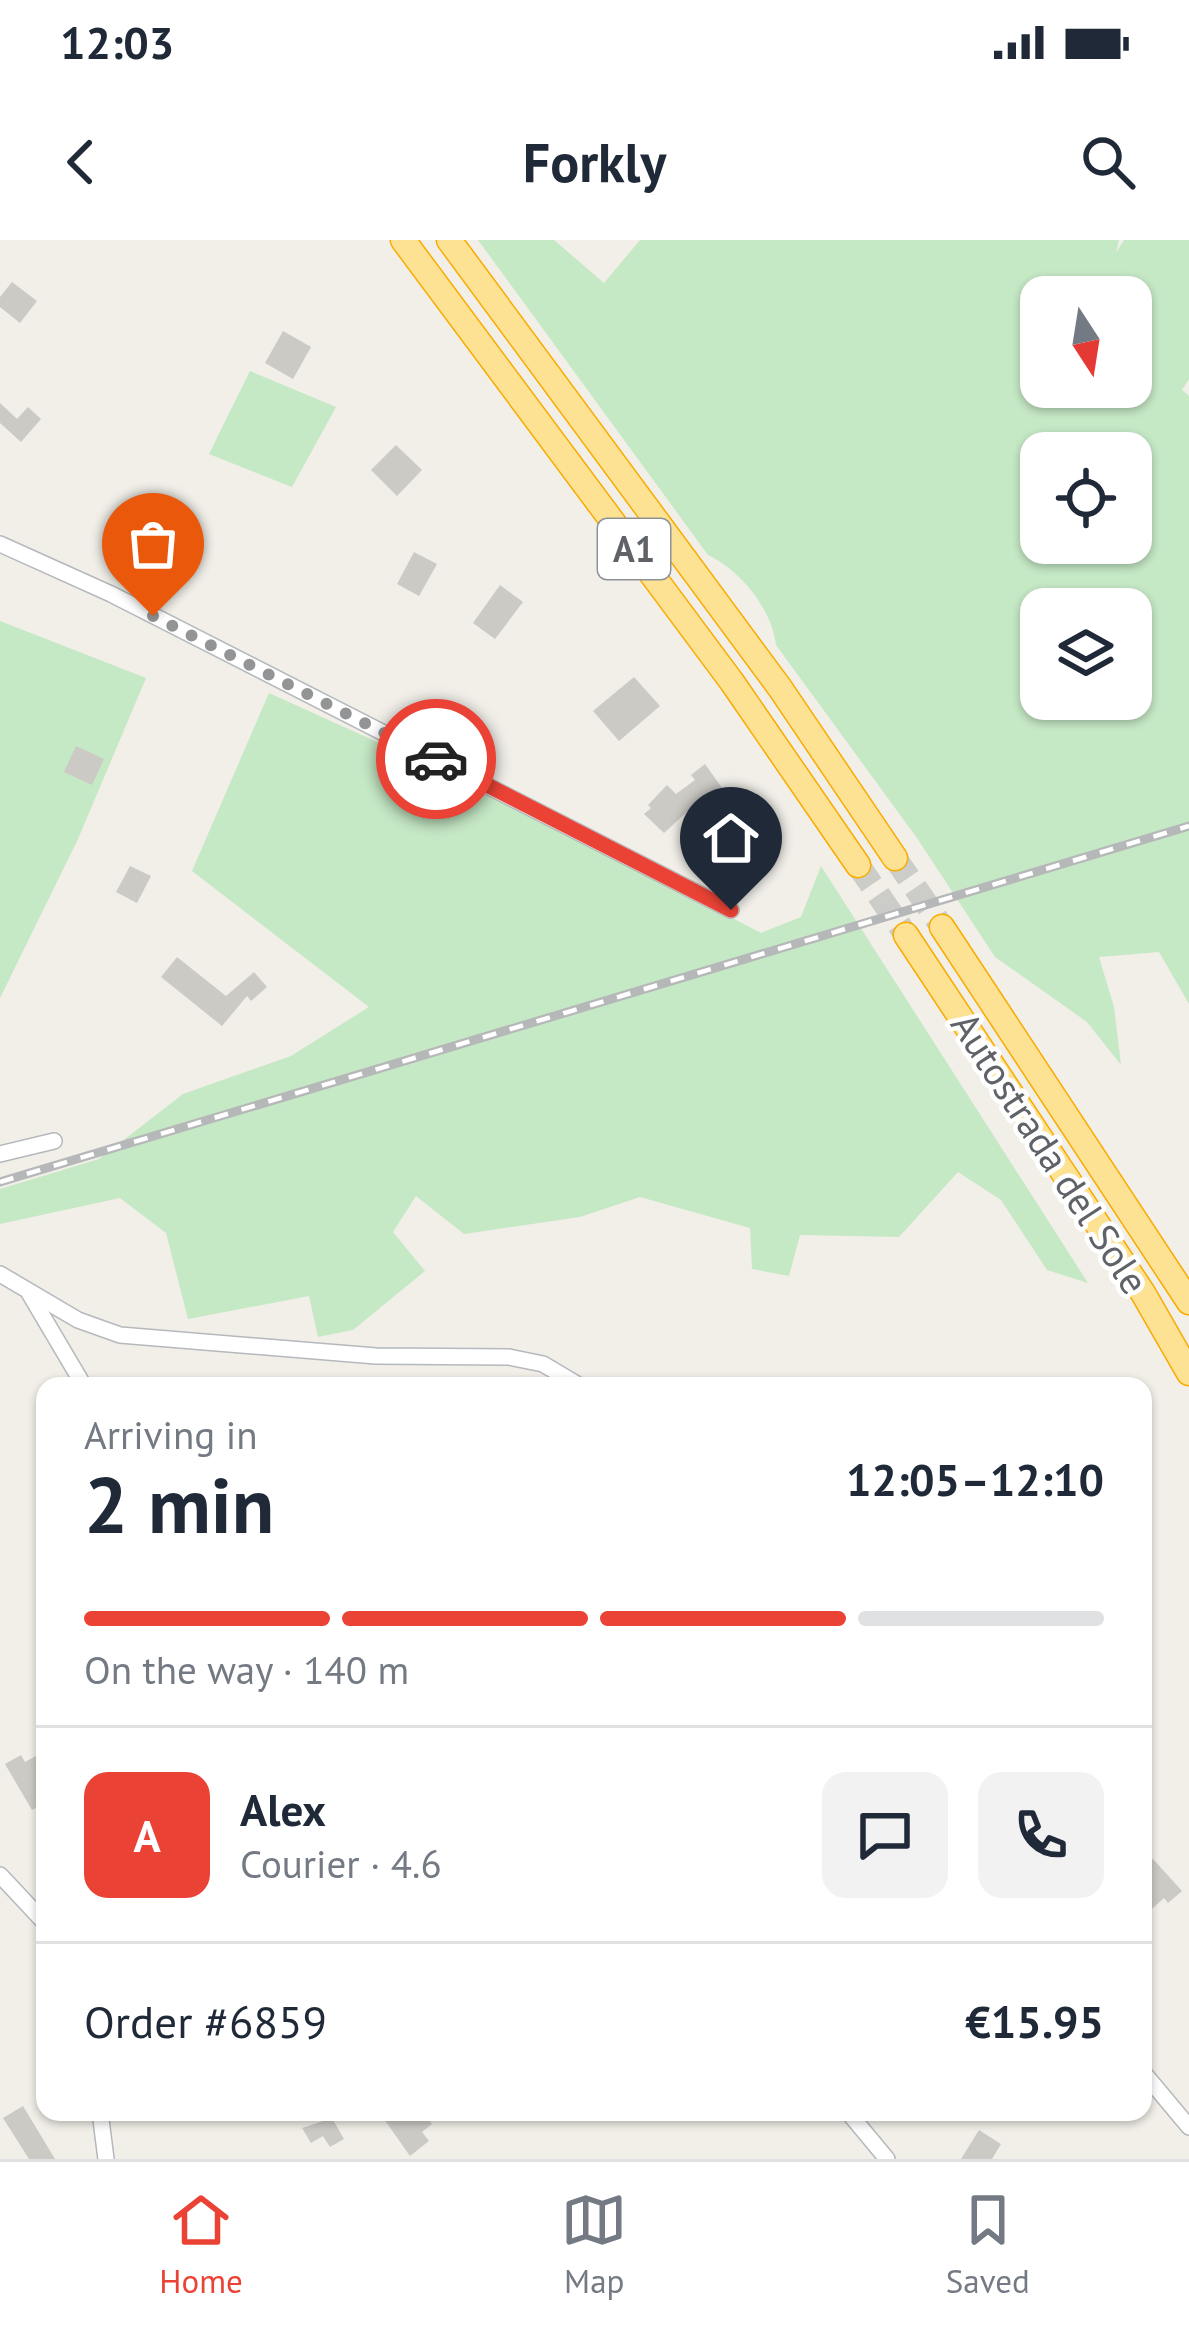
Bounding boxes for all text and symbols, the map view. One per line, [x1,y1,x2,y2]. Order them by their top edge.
text: 12:03 [60,13,174,71]
text: Forkly [523,127,666,197]
icon: back [48,129,114,195]
icon: search [1075,129,1141,195]
north arrow [1020,276,1152,408]
map controls [1020,276,1152,720]
button: locate [1020,432,1152,564]
pin [102,493,204,616]
icon: bag [120,511,186,577]
road number: A1 [598,519,670,579]
button: layers [1020,588,1152,720]
courier [376,699,496,819]
icon: car [403,726,469,792]
pin [680,787,782,910]
icon: home [698,805,764,871]
street label: Autostrada del Sole [940,1002,1161,1303]
text: Arriving in [84,1409,258,1460]
text: 12:05–12:10 [846,1450,1104,1508]
text: 2 min [84,1454,274,1555]
text: On the way · 140 m [84,1644,409,1695]
button: chat [822,1772,948,1898]
button: phone [978,1772,1104,1898]
text: Alex [240,1780,326,1838]
text: A [133,1806,161,1864]
text: Courier · 4.6 [240,1838,442,1889]
text: Order #6859 [84,1992,327,2050]
text: €15.95 [965,1992,1104,2050]
tab: Home [159,2187,243,2302]
tab: Map [561,2187,627,2302]
tab: Saved [946,2187,1030,2302]

